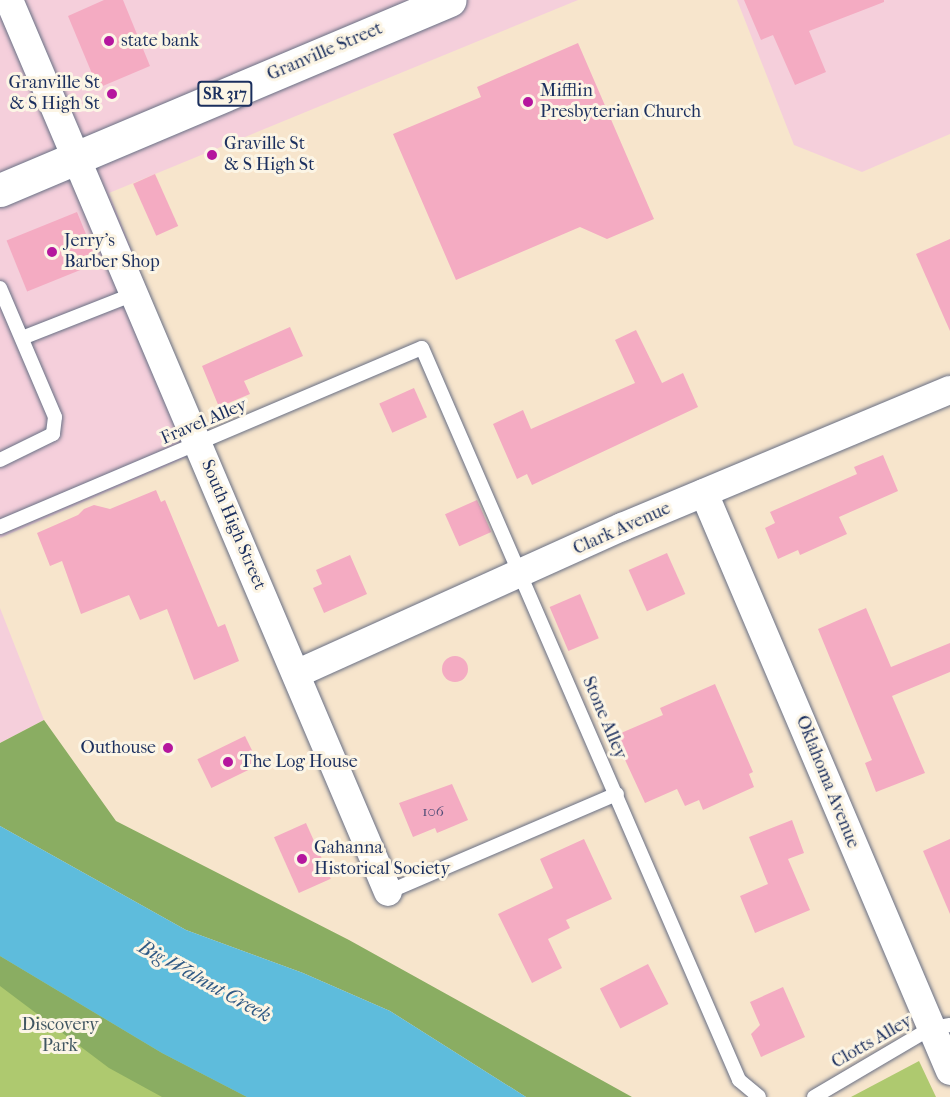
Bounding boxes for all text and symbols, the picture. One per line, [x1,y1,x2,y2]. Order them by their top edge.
street label: Granville Street [264,18,386,86]
place label: state bank [121,30,199,52]
marker: state bank [102,34,116,48]
place label: Granville St & S High St [8,73,100,116]
road number: SR 317 [196,81,254,107]
place label: Mifflin Presbyterian Church [540,81,701,124]
marker: Granville St & S High St [105,87,119,101]
marker: Mifflin Presbyterian Church [521,95,535,109]
place label: Graville St & S High St [224,134,315,176]
marker: Graville St & S High St [205,148,219,162]
place label: Jerry's Barber Shop [64,231,160,274]
marker: Jerry's Barber Shop [45,245,59,259]
street label: Fravel Alley [158,394,250,450]
street label: South High Street [196,457,270,593]
street label: Clark Avenue [570,498,674,560]
street label: Stone Alley [577,673,631,763]
street label: Oklahoma Avenue [791,713,863,851]
place label: Outhouse [80,737,156,759]
marker: Outhouse [161,741,175,755]
place label: The Log House [240,751,358,773]
marker: The Log House [221,755,235,769]
house number: 106 [422,803,444,821]
place label: Gahanna Historical Society [314,838,450,880]
marker: Gahanna Historical Society [295,852,309,866]
water label: Big Walnut Creek [134,935,276,1027]
street label: Clotts Alley [828,1010,916,1074]
park label: Discovery Park [21,1015,99,1058]

